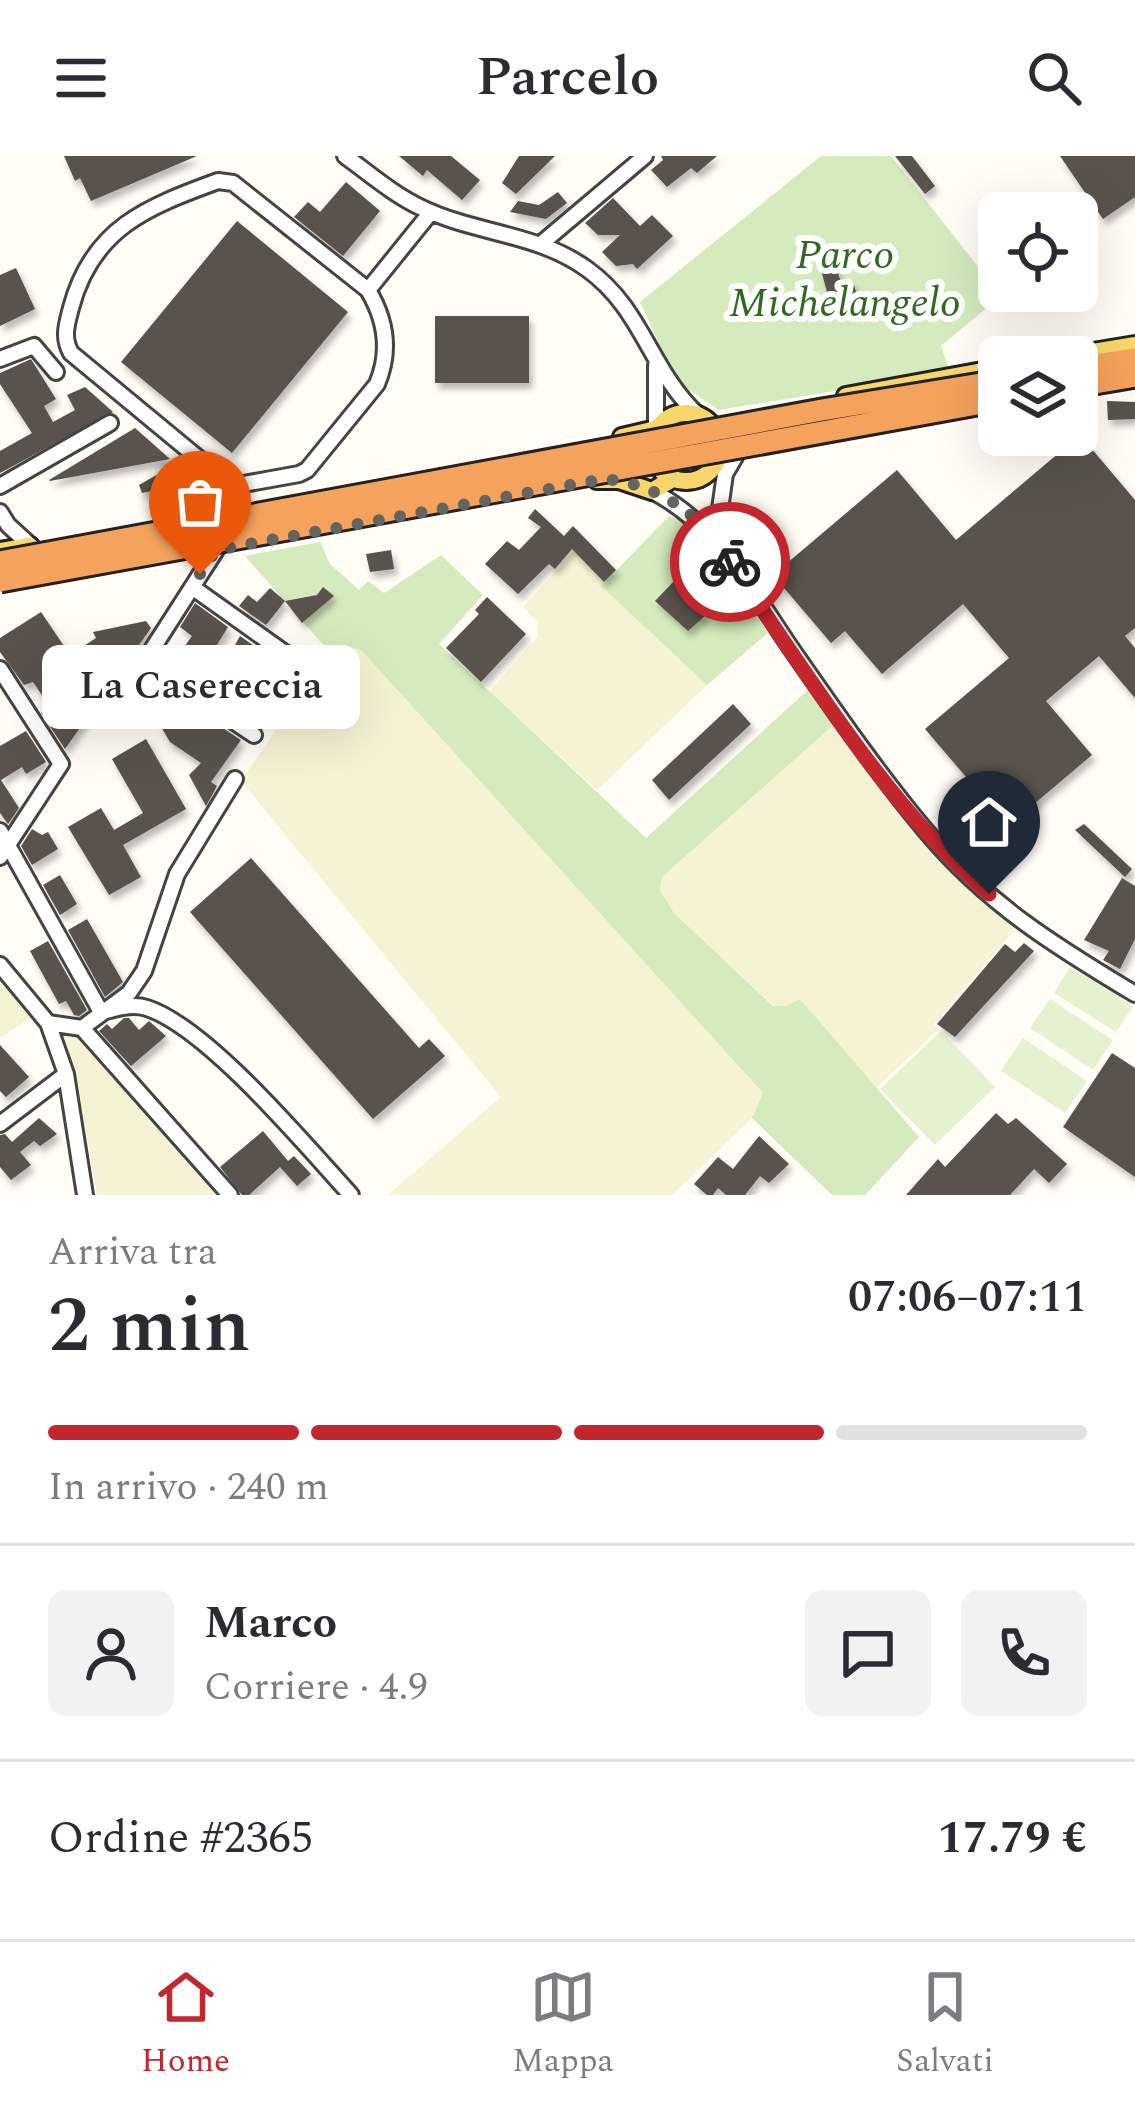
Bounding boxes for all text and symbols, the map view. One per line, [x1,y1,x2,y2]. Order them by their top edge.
text: Parcelo [476,37,659,119]
icon: menu [48,45,114,111]
icon: search [1021,45,1087,111]
map controls [978,192,1098,456]
button: locate [978,192,1098,312]
park label: Parco Michelangelo [729,224,961,335]
button: layers [978,336,1098,456]
pin [149,451,251,574]
icon: bag [167,469,233,535]
courier [670,502,790,622]
icon: bike [697,529,763,595]
callout: La Casereccia [41,646,359,730]
text: La Casereccia [79,657,323,716]
pin [938,771,1040,894]
icon: home [956,789,1022,855]
text: Arriva tra [48,1223,217,1282]
text: 07:06–07:11 [848,1263,1087,1332]
text: 2 min [48,1267,250,1386]
text: In arrivo · 240 m [48,1458,329,1517]
text: Marco [204,1589,337,1658]
button: person [48,1590,174,1716]
button: chat [805,1590,931,1716]
button: phone [961,1590,1087,1716]
text: Corriere · 4.9 [204,1658,428,1717]
text: Ordine #2365 [48,1804,313,1873]
text: 17.79 € [937,1804,1087,1873]
tab: Home [141,1964,230,2086]
tab: Mappa [512,1964,614,2086]
tab: Salvati [896,1964,994,2086]

